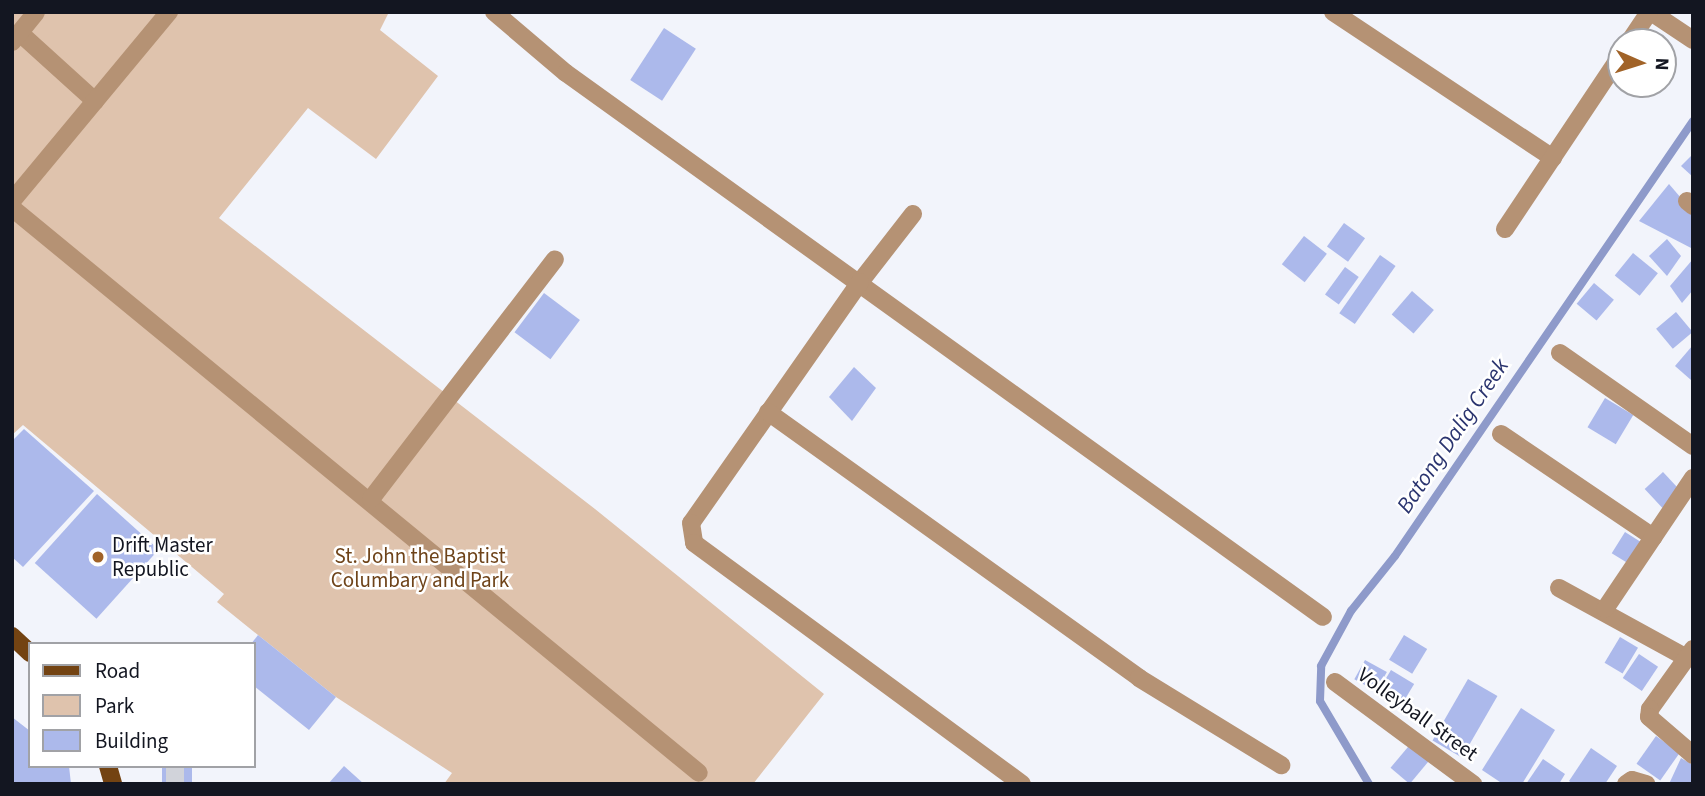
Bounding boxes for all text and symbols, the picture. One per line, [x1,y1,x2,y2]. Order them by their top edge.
north arrow [1607,28,1677,98]
text: N [1648,57,1675,71]
water label: Batong Dalig Creek [1391,353,1515,519]
place label: Drift Master Republic [112,532,213,582]
park label: St. John the Baptist Columbary and Park [331,543,509,593]
marker: Drift Master Republic [90,549,106,565]
legend [28,642,256,768]
text: Road [95,656,140,686]
street label: Volleyball Street [1353,662,1483,766]
text: Park [95,691,134,721]
text: Building [95,726,168,756]

